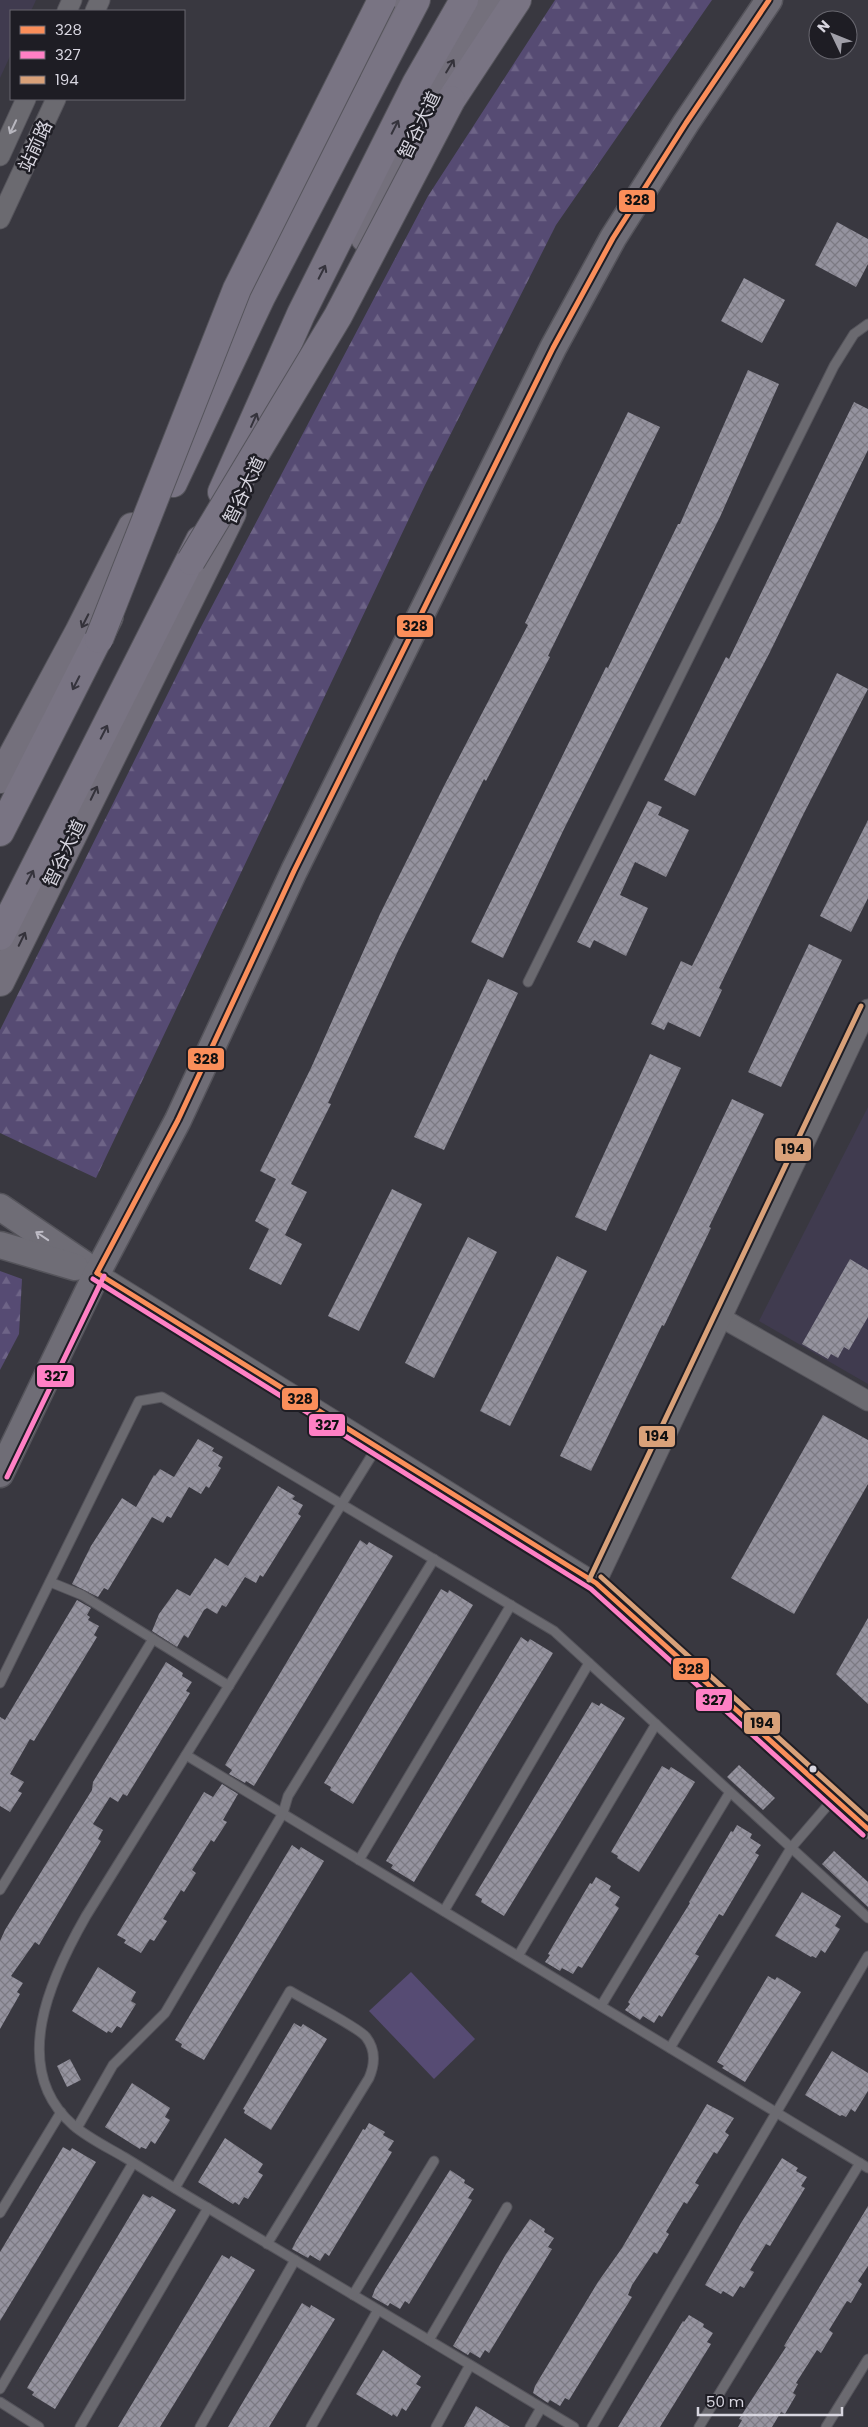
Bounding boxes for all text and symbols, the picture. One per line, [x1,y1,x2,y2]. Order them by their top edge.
legend [10,10,185,100]
north arrow [808,10,858,60]
text: N [813,15,834,37]
text: 328 [55,19,82,40]
text: 327 [55,44,81,65]
one-way arrow [446,59,456,73]
text: 194 [55,69,79,90]
street label: 智谷大道 [392,87,446,163]
street label: 站前路 [12,116,58,176]
one-way arrow [8,119,18,134]
one-way arrow [390,120,400,135]
line badge: 328 [618,189,656,213]
text: 328 [624,190,650,210]
one-way arrow [317,265,327,280]
one-way arrow [249,413,259,428]
street label: 智谷大道 [217,452,271,528]
one-way arrow [80,613,89,628]
line badge: 328 [396,614,434,638]
text: 328 [402,616,428,636]
one-way arrow [71,675,81,690]
one-way arrow [100,725,109,740]
one-way arrow [90,786,99,801]
street label: 智谷大道 [37,815,91,891]
one-way arrow [26,870,35,885]
one-way arrow [17,932,27,947]
line badge: 328 [187,1047,225,1071]
text: 328 [193,1049,219,1069]
line badge: 194 [774,1137,812,1162]
text: 194 [781,1139,805,1159]
one-way arrow [36,1231,50,1241]
line badge: 327 [36,1364,75,1388]
text: 327 [44,1366,68,1386]
line badge: 328 [281,1387,319,1411]
text: 328 [287,1389,313,1409]
line badge: 327 [308,1413,346,1437]
text: 327 [315,1415,339,1435]
line badge: 194 [638,1425,676,1448]
text: 194 [645,1426,669,1446]
line badge: 328 [672,1657,710,1681]
text: 328 [678,1659,704,1679]
line badge: 327 [695,1688,733,1712]
text: 327 [702,1690,726,1710]
line badge: 194 [743,1711,781,1735]
text: 194 [750,1713,774,1733]
unlabelled marker [808,1764,818,1774]
scale bar [698,2384,842,2416]
text: 50 m [706,2391,744,2412]

